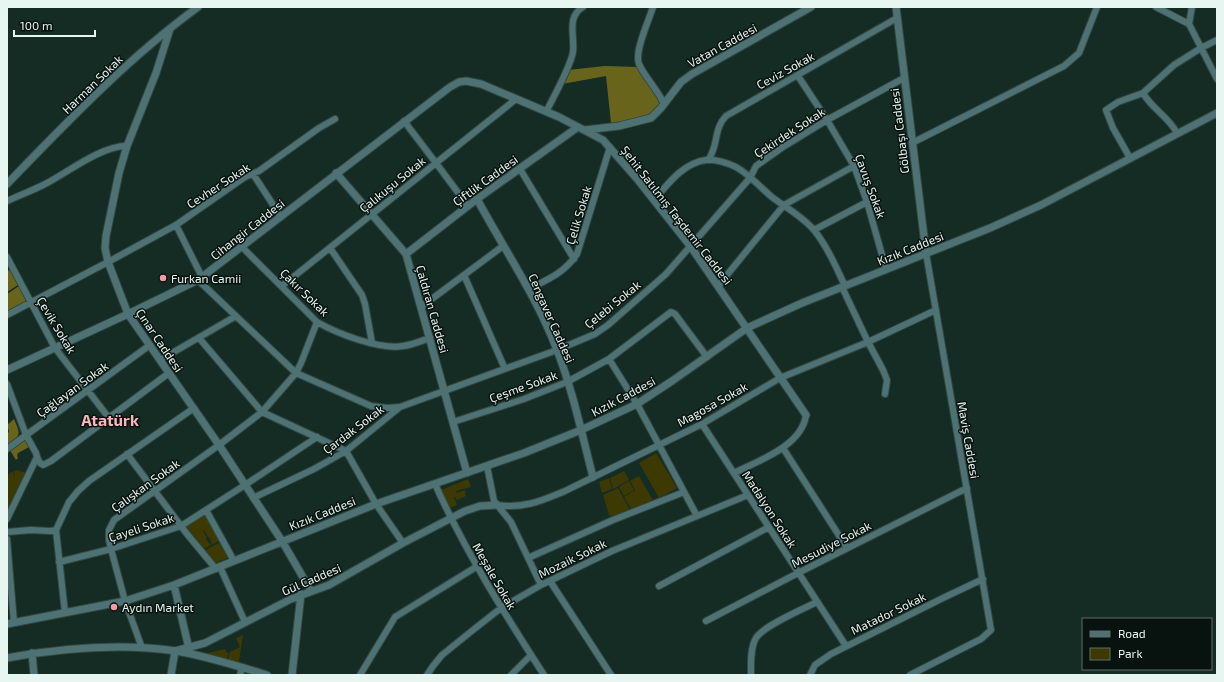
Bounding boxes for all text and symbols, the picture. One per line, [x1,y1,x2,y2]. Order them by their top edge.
scale bar [14,12,95,38]
text: 100 m [20,18,52,32]
street label: Vatan Caddesi [685,20,759,70]
street label: Ceviz Sokak [754,48,816,92]
street label: Harman Sokak [59,52,125,116]
street label: Gölbaşı Caddesi [887,87,912,174]
street label: Çekirdek Sokak [751,104,827,161]
street label: Şehit Satılmış Taşdemir Caddesi [617,143,735,288]
street label: Çiftlik Caddesi [450,152,521,209]
street label: Çavuş Sokak [852,152,889,221]
street label: Çalıkuşu Sokak [356,153,428,216]
street label: Cevher Sokak [184,159,252,211]
street label: Çelik Sokak [562,184,595,246]
street label: Cihangir Caddesi [207,196,287,262]
street label: Kızık Caddesi [875,228,945,268]
street label: Çaldıran Caddesi [413,264,452,355]
street label: Çakır Sokak [277,265,332,319]
place label: Furkan Camii [171,271,241,285]
street label: Cengaver Caddesi [526,271,578,365]
marker: Furkan Camii [158,273,168,283]
street label: Çelebi Sokak [581,277,644,332]
street label: Çevik Sokak [34,294,79,356]
street label: Çınar Caddesi [133,306,186,375]
street label: Çağlayan Sokak [33,358,111,420]
street label: Çeşme Sokak [487,367,559,406]
street label: Kızık Caddesi [589,373,657,419]
street label: Magosa Sokak [674,379,750,429]
street label: Maviş Caddesi [954,400,983,480]
street label: Çardak Sokak [320,402,387,457]
district label: Atatürk [81,410,139,429]
street label: Çalışkan Sokak [108,456,182,515]
street label: Madalyon Sokak [740,468,800,550]
street label: Kızık Caddesi [287,493,357,533]
street label: Çayeli Sokak [107,510,176,545]
street label: Mesudiye Sokak [789,518,873,570]
street label: Mozaik Sokak [536,535,608,581]
street label: Meşale Sokak [469,540,520,612]
street label: Gül Caddesi [279,560,343,598]
street label: Matador Sokak [848,589,928,637]
place label: Aydın Market [122,600,194,614]
marker: Aydın Market [109,602,119,612]
legend [1082,618,1212,670]
text: Road [1118,626,1146,640]
text: Park [1118,646,1143,660]

